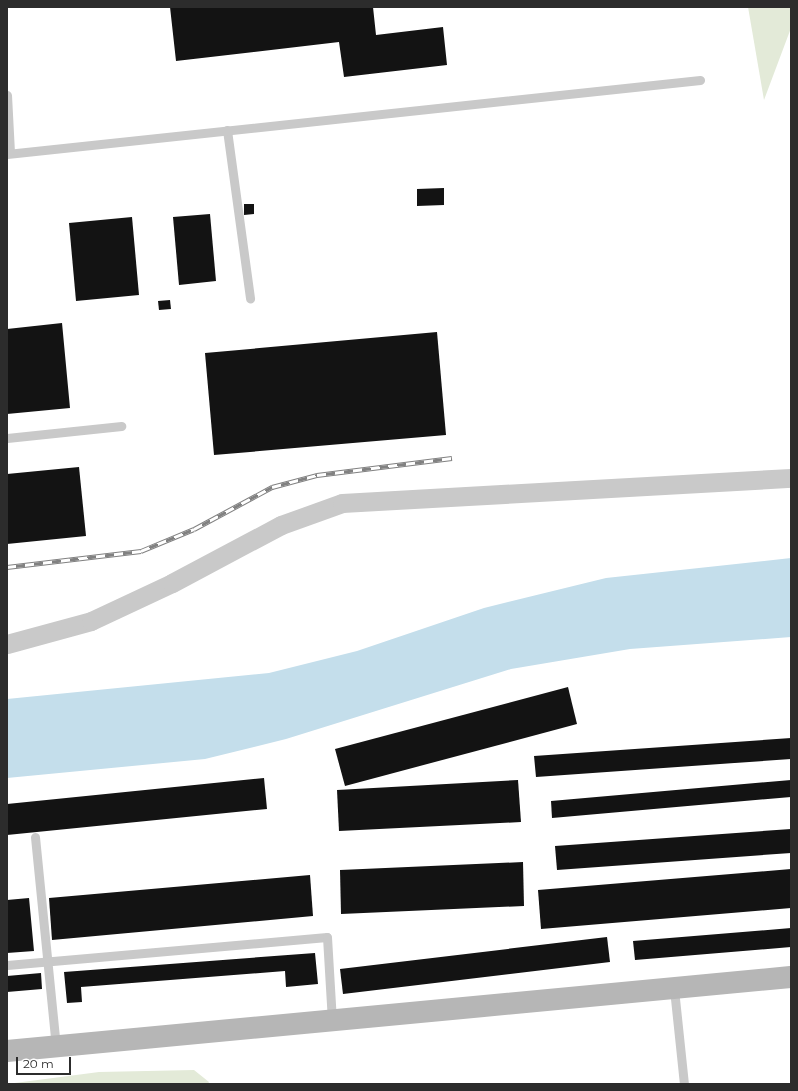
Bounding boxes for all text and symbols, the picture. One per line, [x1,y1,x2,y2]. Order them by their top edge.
scale bar [18,1049,73,1075]
text: 20 m [23,1056,54,1071]

